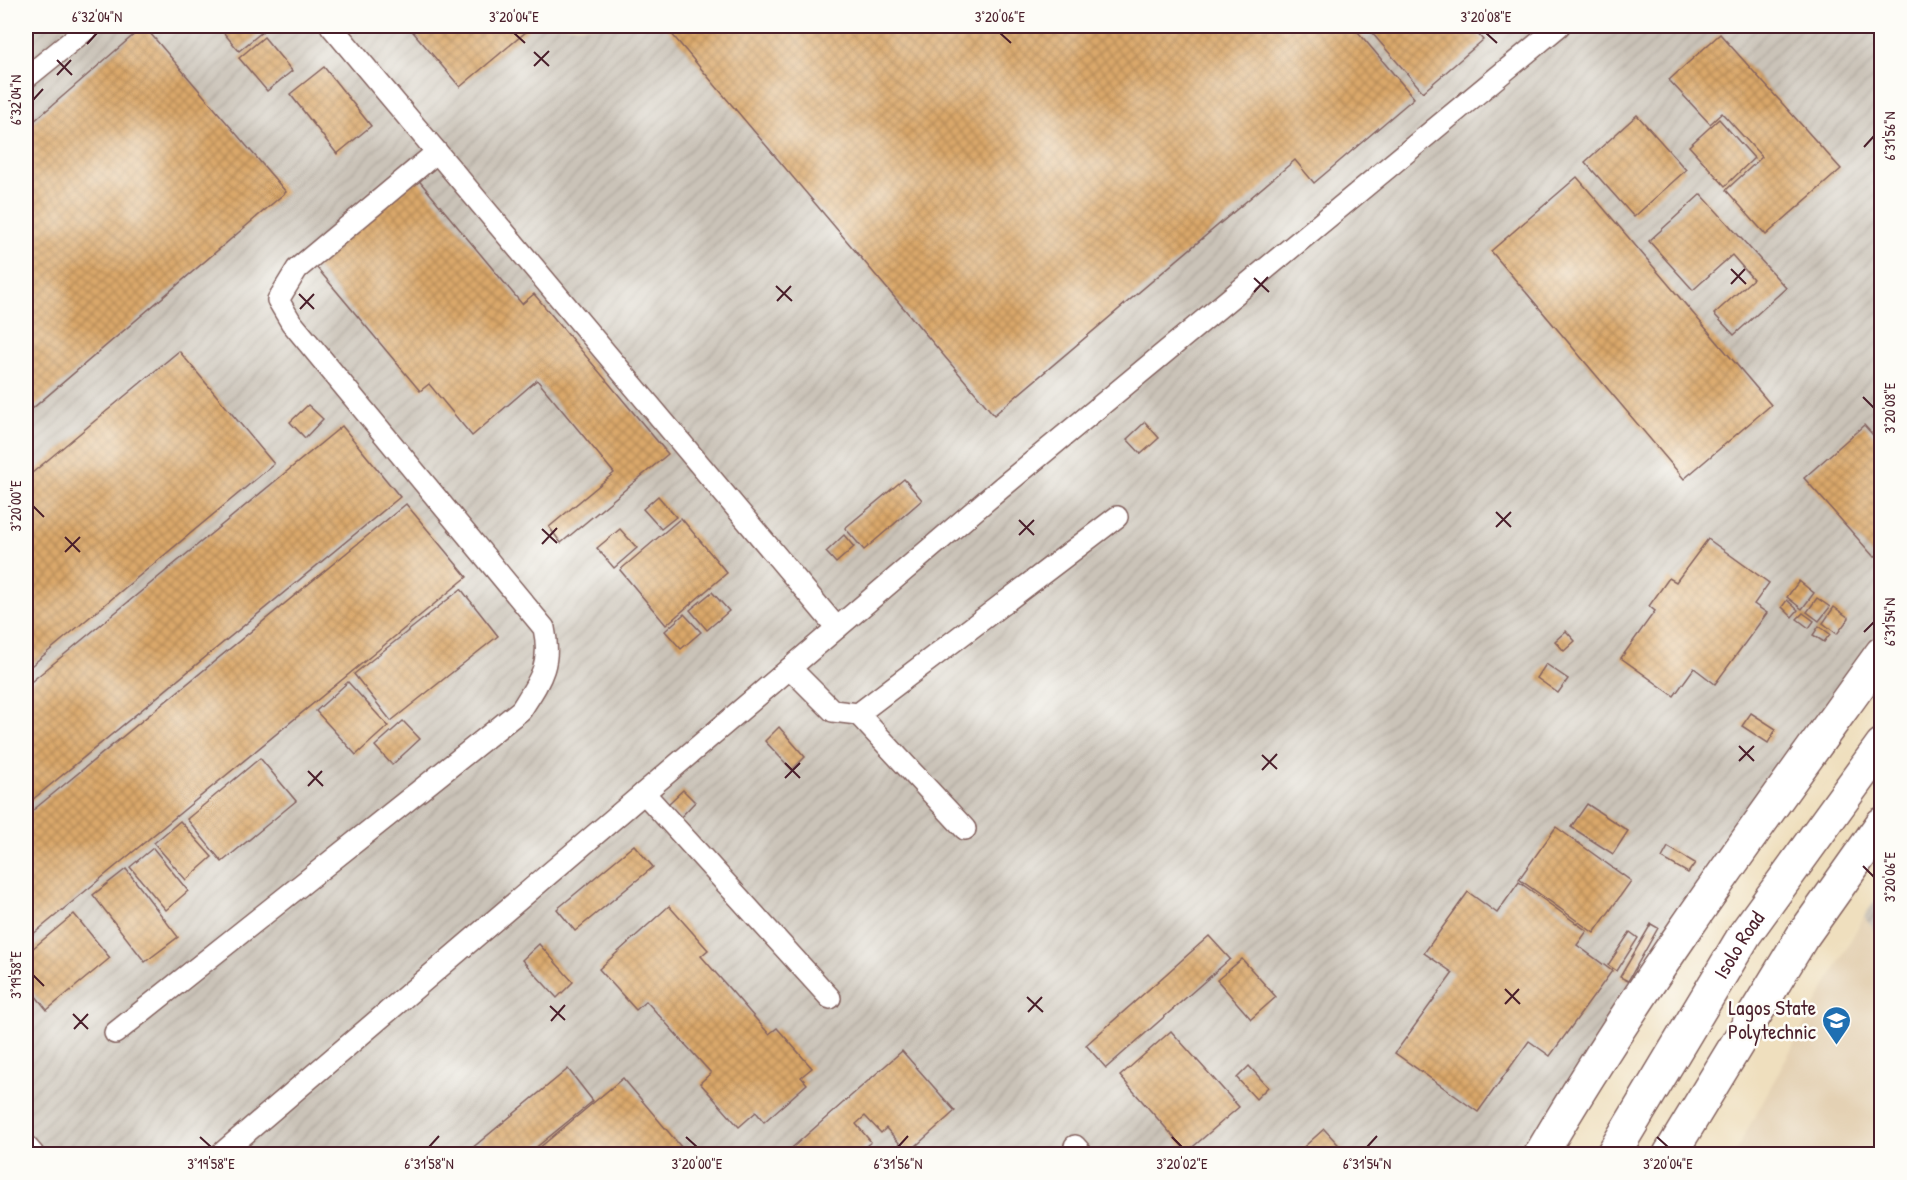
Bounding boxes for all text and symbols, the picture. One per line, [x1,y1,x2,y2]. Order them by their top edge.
text: 6°32'04"N [72,6,122,27]
text: 3°20'04"E [489,6,539,27]
text: 3°20'06"E [975,6,1026,27]
text: 3°20'08"E [1461,6,1512,27]
text: 6°32'04"N [5,75,26,125]
text: 6°31'56"N [1879,112,1900,160]
text: 3°20'08"E [1879,382,1900,433]
text: 3°20'00"E [5,480,26,532]
text: 6°31'54"N [1879,598,1900,646]
text: 3°20'06"E [1879,851,1900,902]
street label: Isolo Road [1706,905,1771,984]
text: 3°19'58"E [5,951,26,999]
place label: Lagos State Polytechnic [1728,993,1817,1046]
school or university icon: Lagos State Polytechnic [1821,1004,1853,1046]
text: 3°19'58"E [187,1153,235,1174]
text: 6°31'58"N [404,1153,454,1174]
text: 3°20'00"E [671,1153,723,1174]
text: 6°31'56"N [874,1153,922,1174]
text: 3°20'02"E [1156,1153,1208,1174]
text: 6°31'54"N [1343,1153,1391,1174]
text: 3°20'04"E [1643,1153,1693,1174]

